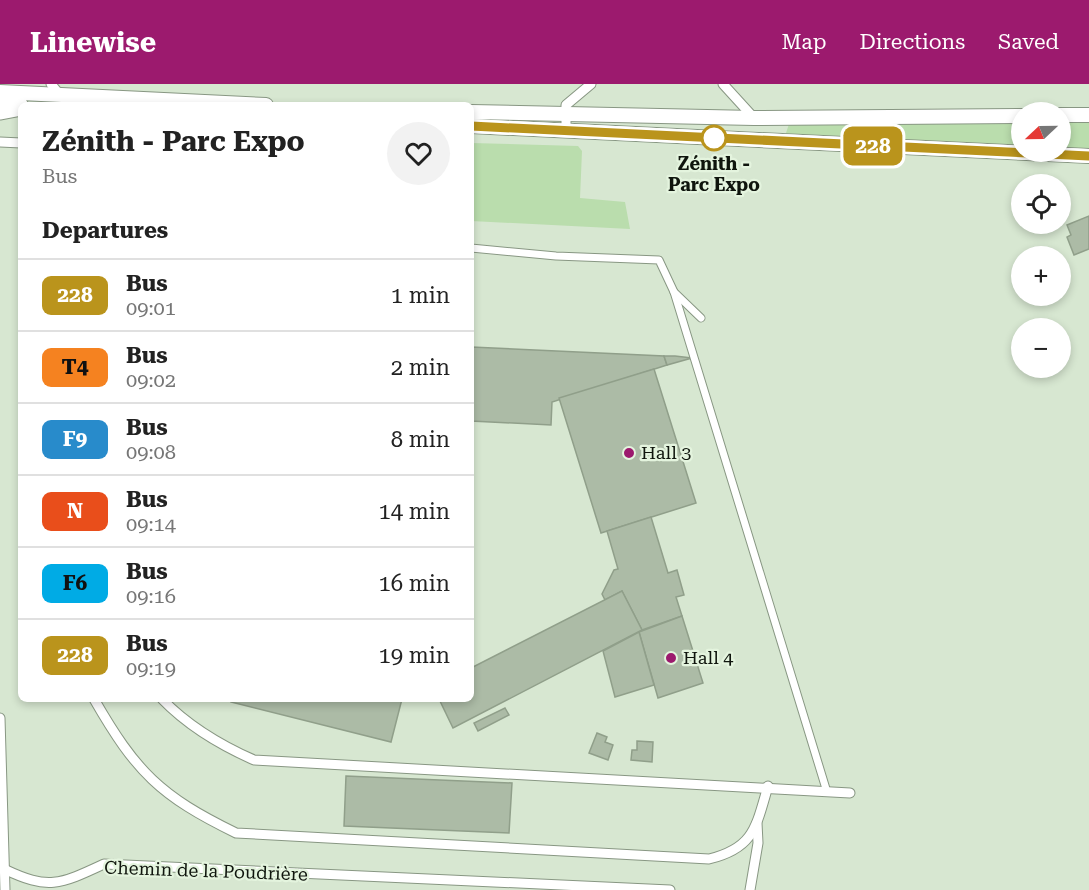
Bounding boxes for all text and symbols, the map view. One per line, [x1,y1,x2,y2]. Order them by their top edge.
text: Linewise [30,26,156,59]
text: Map [782,30,826,54]
text: Directions [859,30,965,54]
text: Saved [998,30,1059,54]
north arrow [1011,102,1071,162]
map controls [1011,102,1071,378]
button: heart [387,122,450,185]
text: Zénith - Parc Expo [42,125,305,158]
marker: Zénith - Parc Expo [701,125,727,151]
line badge: 228 [838,126,908,166]
text: 228 [855,134,891,158]
place label: Zénith - Parc Expo [668,153,760,195]
text: Bus [42,164,77,188]
button: locate [1011,174,1071,234]
text: Departures [42,218,168,243]
button: + [1011,246,1071,306]
text: Bus [126,271,168,296]
text: 228 [57,283,93,307]
text: 1 min [391,283,450,308]
text: 09:01 [126,296,176,320]
button: − [1011,318,1071,378]
text: Bus [126,343,168,368]
text: T4 [62,355,88,379]
text: 2 min [391,355,450,380]
text: 09:02 [126,368,176,392]
text: Bus [126,415,168,440]
text: F9 [63,427,87,451]
text: 8 min [391,427,450,452]
text: 09:08 [126,440,176,464]
place label: Hall 3 [641,442,691,463]
marker: Hall 3 [622,446,636,460]
text: Bus [126,487,168,512]
text: N [67,499,83,523]
text: 14 min [379,499,450,524]
text: 09:14 [126,512,176,536]
text: Bus [126,559,168,584]
text: F6 [63,571,87,595]
text: 16 min [379,571,450,596]
text: 09:16 [126,584,176,608]
text: Bus [126,631,168,656]
text: 228 [57,643,93,667]
text: 19 min [379,643,450,668]
place label: Hall 4 [683,647,733,668]
marker: Hall 4 [664,651,678,665]
text: 09:19 [126,656,176,680]
street label: Chemin de la Poudrière [104,856,308,885]

